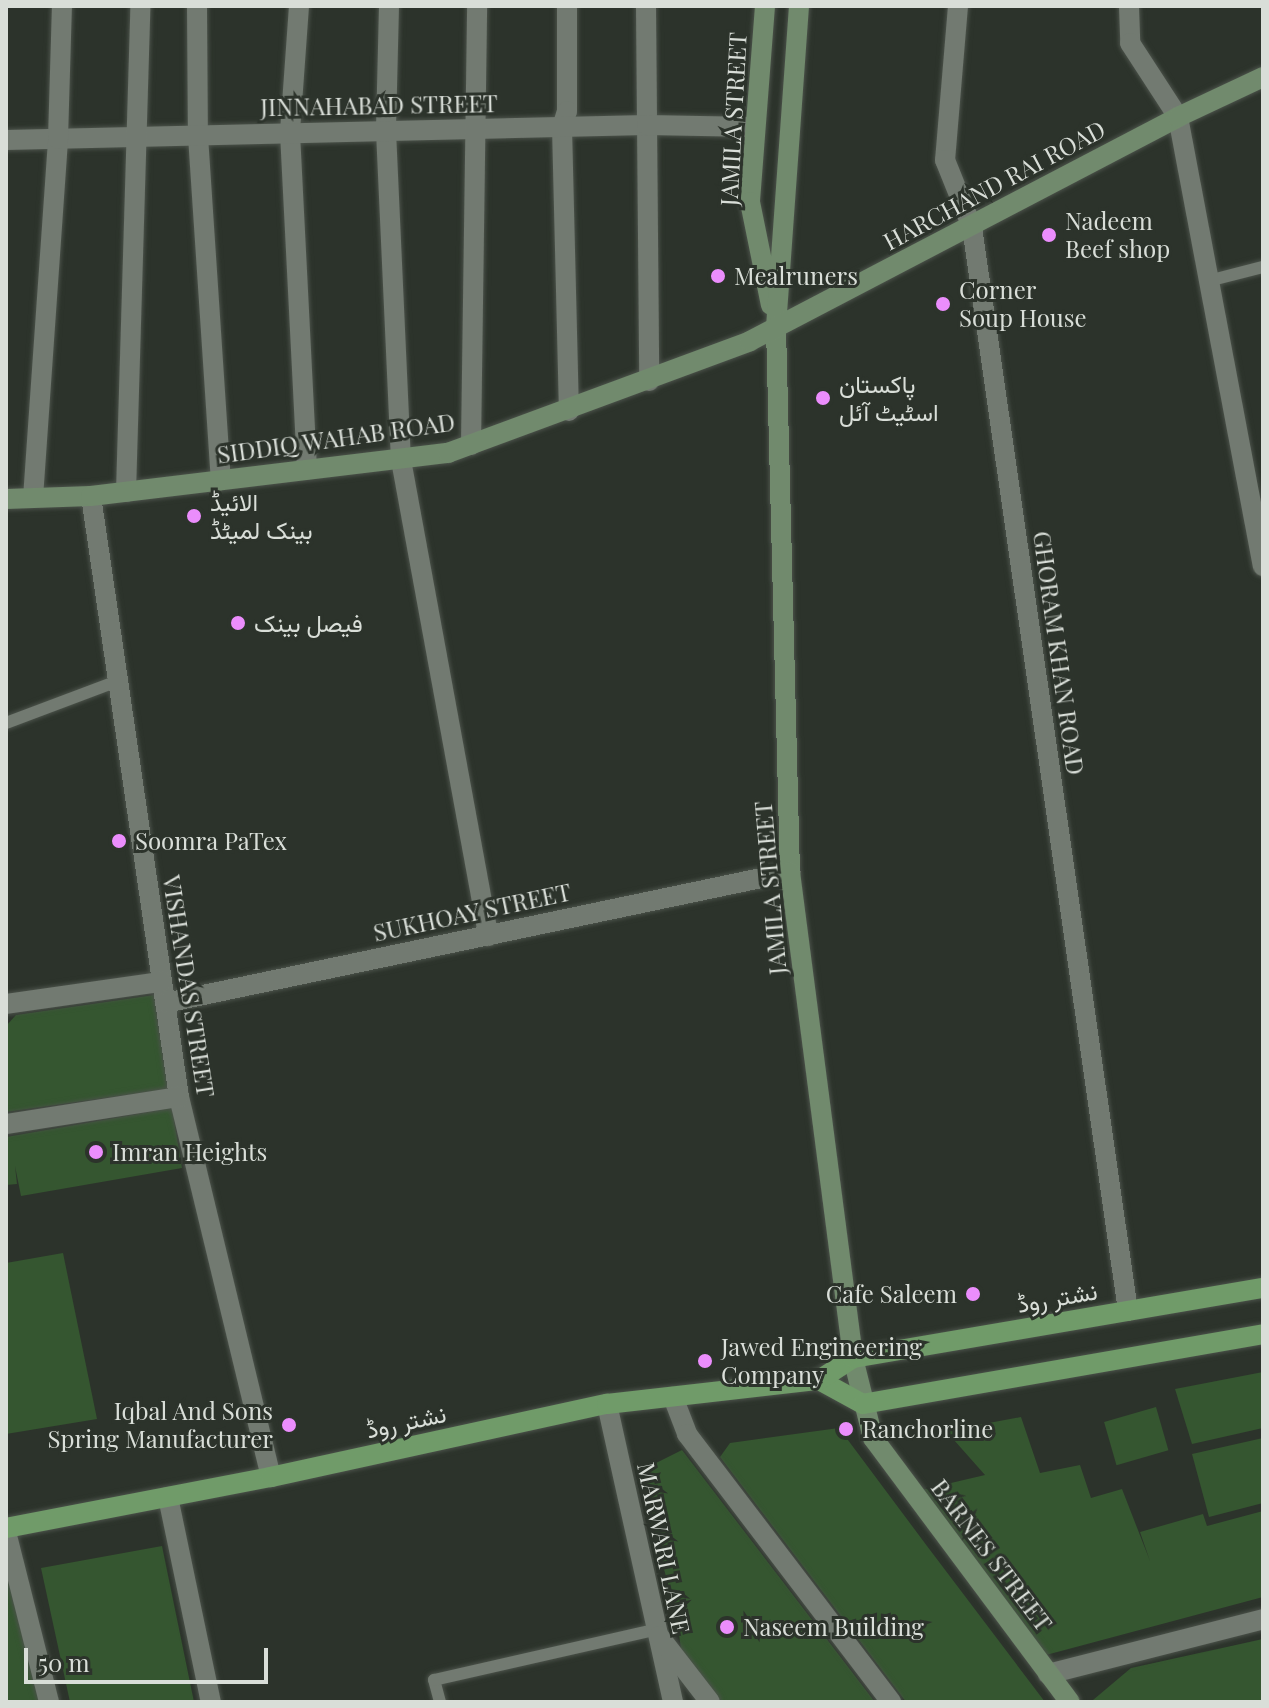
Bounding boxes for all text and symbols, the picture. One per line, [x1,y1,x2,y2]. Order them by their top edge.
street label: JAMILA STREET [714,31,752,207]
street label: JINNAHABAD STREET [260,89,498,121]
street label: HARCHAND RAI ROAD [878,114,1110,256]
place label: Nadeem Beef shop [1065,207,1170,263]
marker: Nadeem Beef shop [1040,226,1058,244]
place label: Mealruners [734,262,858,290]
marker: Mealruners [709,267,727,285]
place label: Corner Soup House [959,276,1087,332]
marker: Corner Soup House [934,295,952,313]
place label: پاکستان اسٹیٹ آئل [839,370,939,426]
marker: پاکستان اسٹیٹ آئل [814,389,832,407]
street label: SIDDIQ WAHAB ROAD [215,407,457,469]
place label: الائیڈ بینک لمیٹڈ [210,488,313,544]
marker: الائیڈ بینک لمیٹڈ [185,507,203,525]
street label: GHORAM KHAN ROAD [1028,529,1090,777]
place label: فیصل بینک [254,609,363,637]
marker: فیصل بینک [229,614,247,632]
street label: JAMILA STREET [748,800,792,976]
place label: Soomra PaTex [135,827,287,855]
marker: Soomra PaTex [110,832,128,850]
street label: VISHANDAS STREET [157,873,221,1099]
street label: SUKHOAY STREET [370,877,574,947]
place label: Imran Heights [112,1138,267,1166]
marker: Imran Heights [87,1143,105,1161]
street label: نشتر روڈ [1015,1276,1099,1318]
place label: Cafe Saleem [826,1280,957,1308]
marker: Cafe Saleem [964,1285,982,1303]
place label: Jawed Engineering Company [721,1333,922,1389]
marker: Jawed Engineering Company [696,1352,714,1370]
place label: Iqbal And Sons Spring Manufacturer [48,1397,273,1453]
street label: نشتر روڈ [363,1398,449,1444]
place label: Ranchorline [862,1415,993,1443]
marker: Iqbal And Sons Spring Manufacturer [280,1416,298,1434]
marker: Ranchorline [837,1420,855,1438]
street label: MARWARI LANE [632,1460,696,1636]
street label: BARNES STREET [925,1473,1059,1637]
place label: Naseem Building [743,1613,924,1641]
marker: Naseem Building [718,1618,736,1636]
scale bar [28,1632,272,1682]
text: 50 m [38,1646,90,1678]

